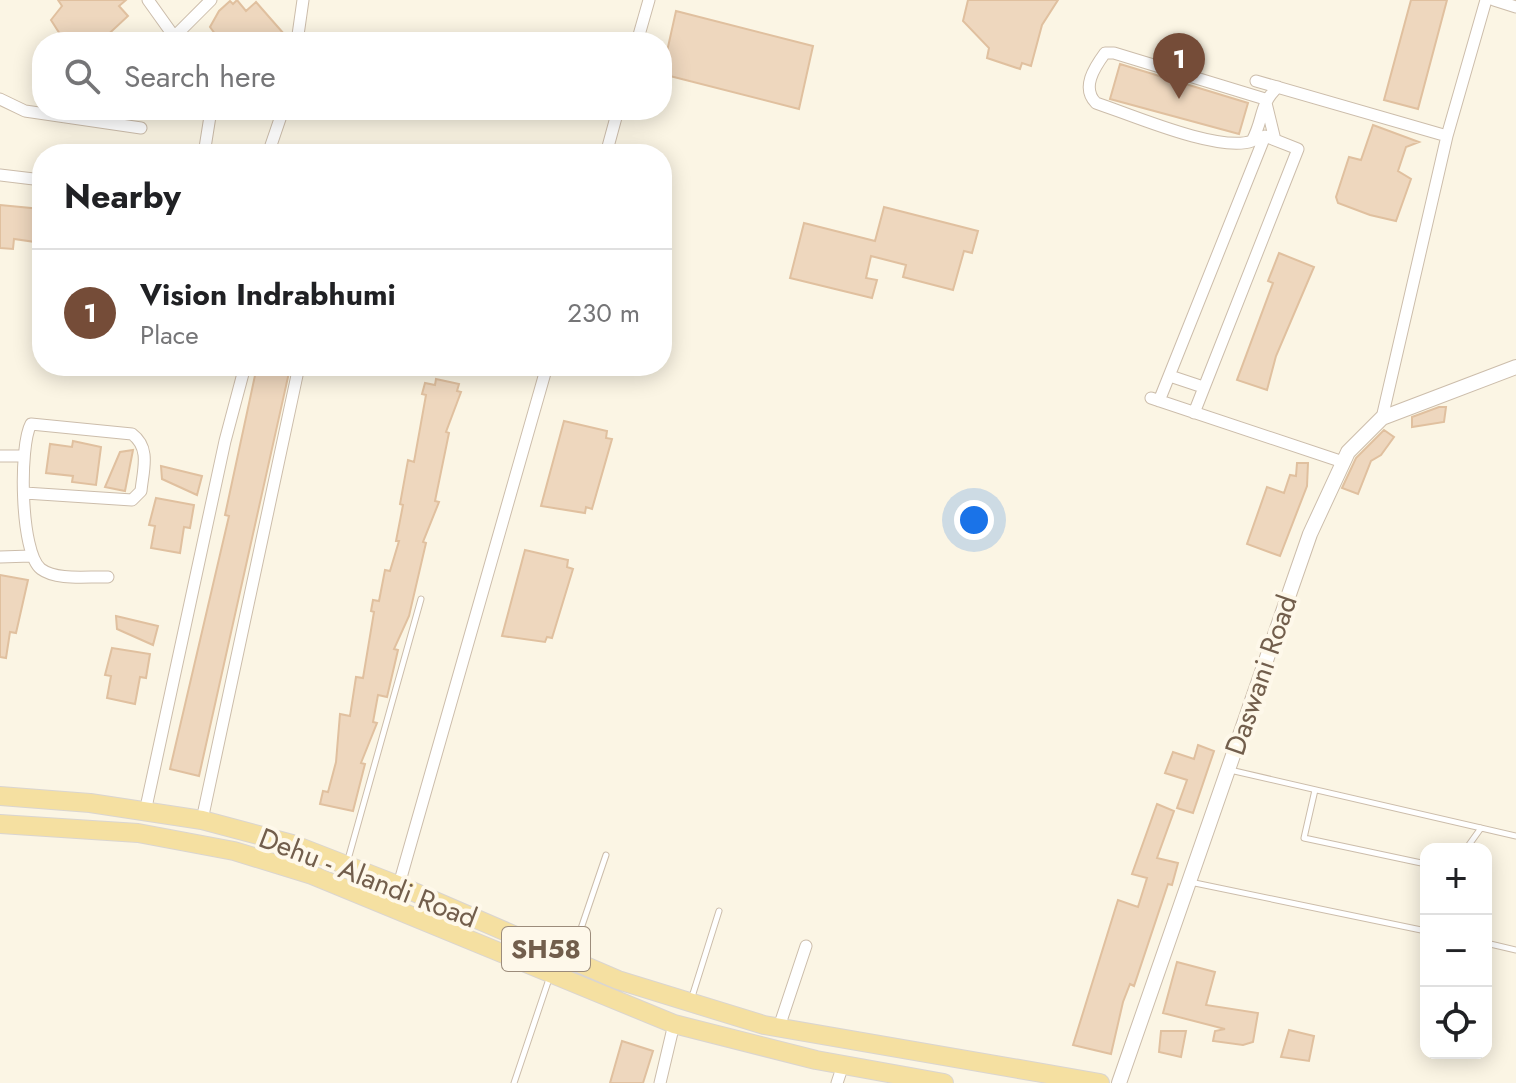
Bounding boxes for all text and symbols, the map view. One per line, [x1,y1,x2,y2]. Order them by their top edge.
search box [32,32,672,120]
pin: 1 [1153,33,1205,99]
icon: search [60,54,104,98]
text: Search here [124,55,276,98]
text: Nearby [64,172,181,221]
text: Vision Indrabhumi [140,273,396,316]
text: 1 [83,294,97,332]
text: 230 m [567,294,640,332]
text: Place [140,316,199,354]
your location [954,500,994,540]
street label: Daswani Road [1214,589,1308,761]
street label: Dehu - Alandi Road [253,818,483,938]
map controls [1420,843,1492,1059]
button: + [1420,843,1492,915]
button: − [1420,915,1492,987]
road number: SH58 [502,927,590,971]
button: locate [1420,987,1492,1059]

